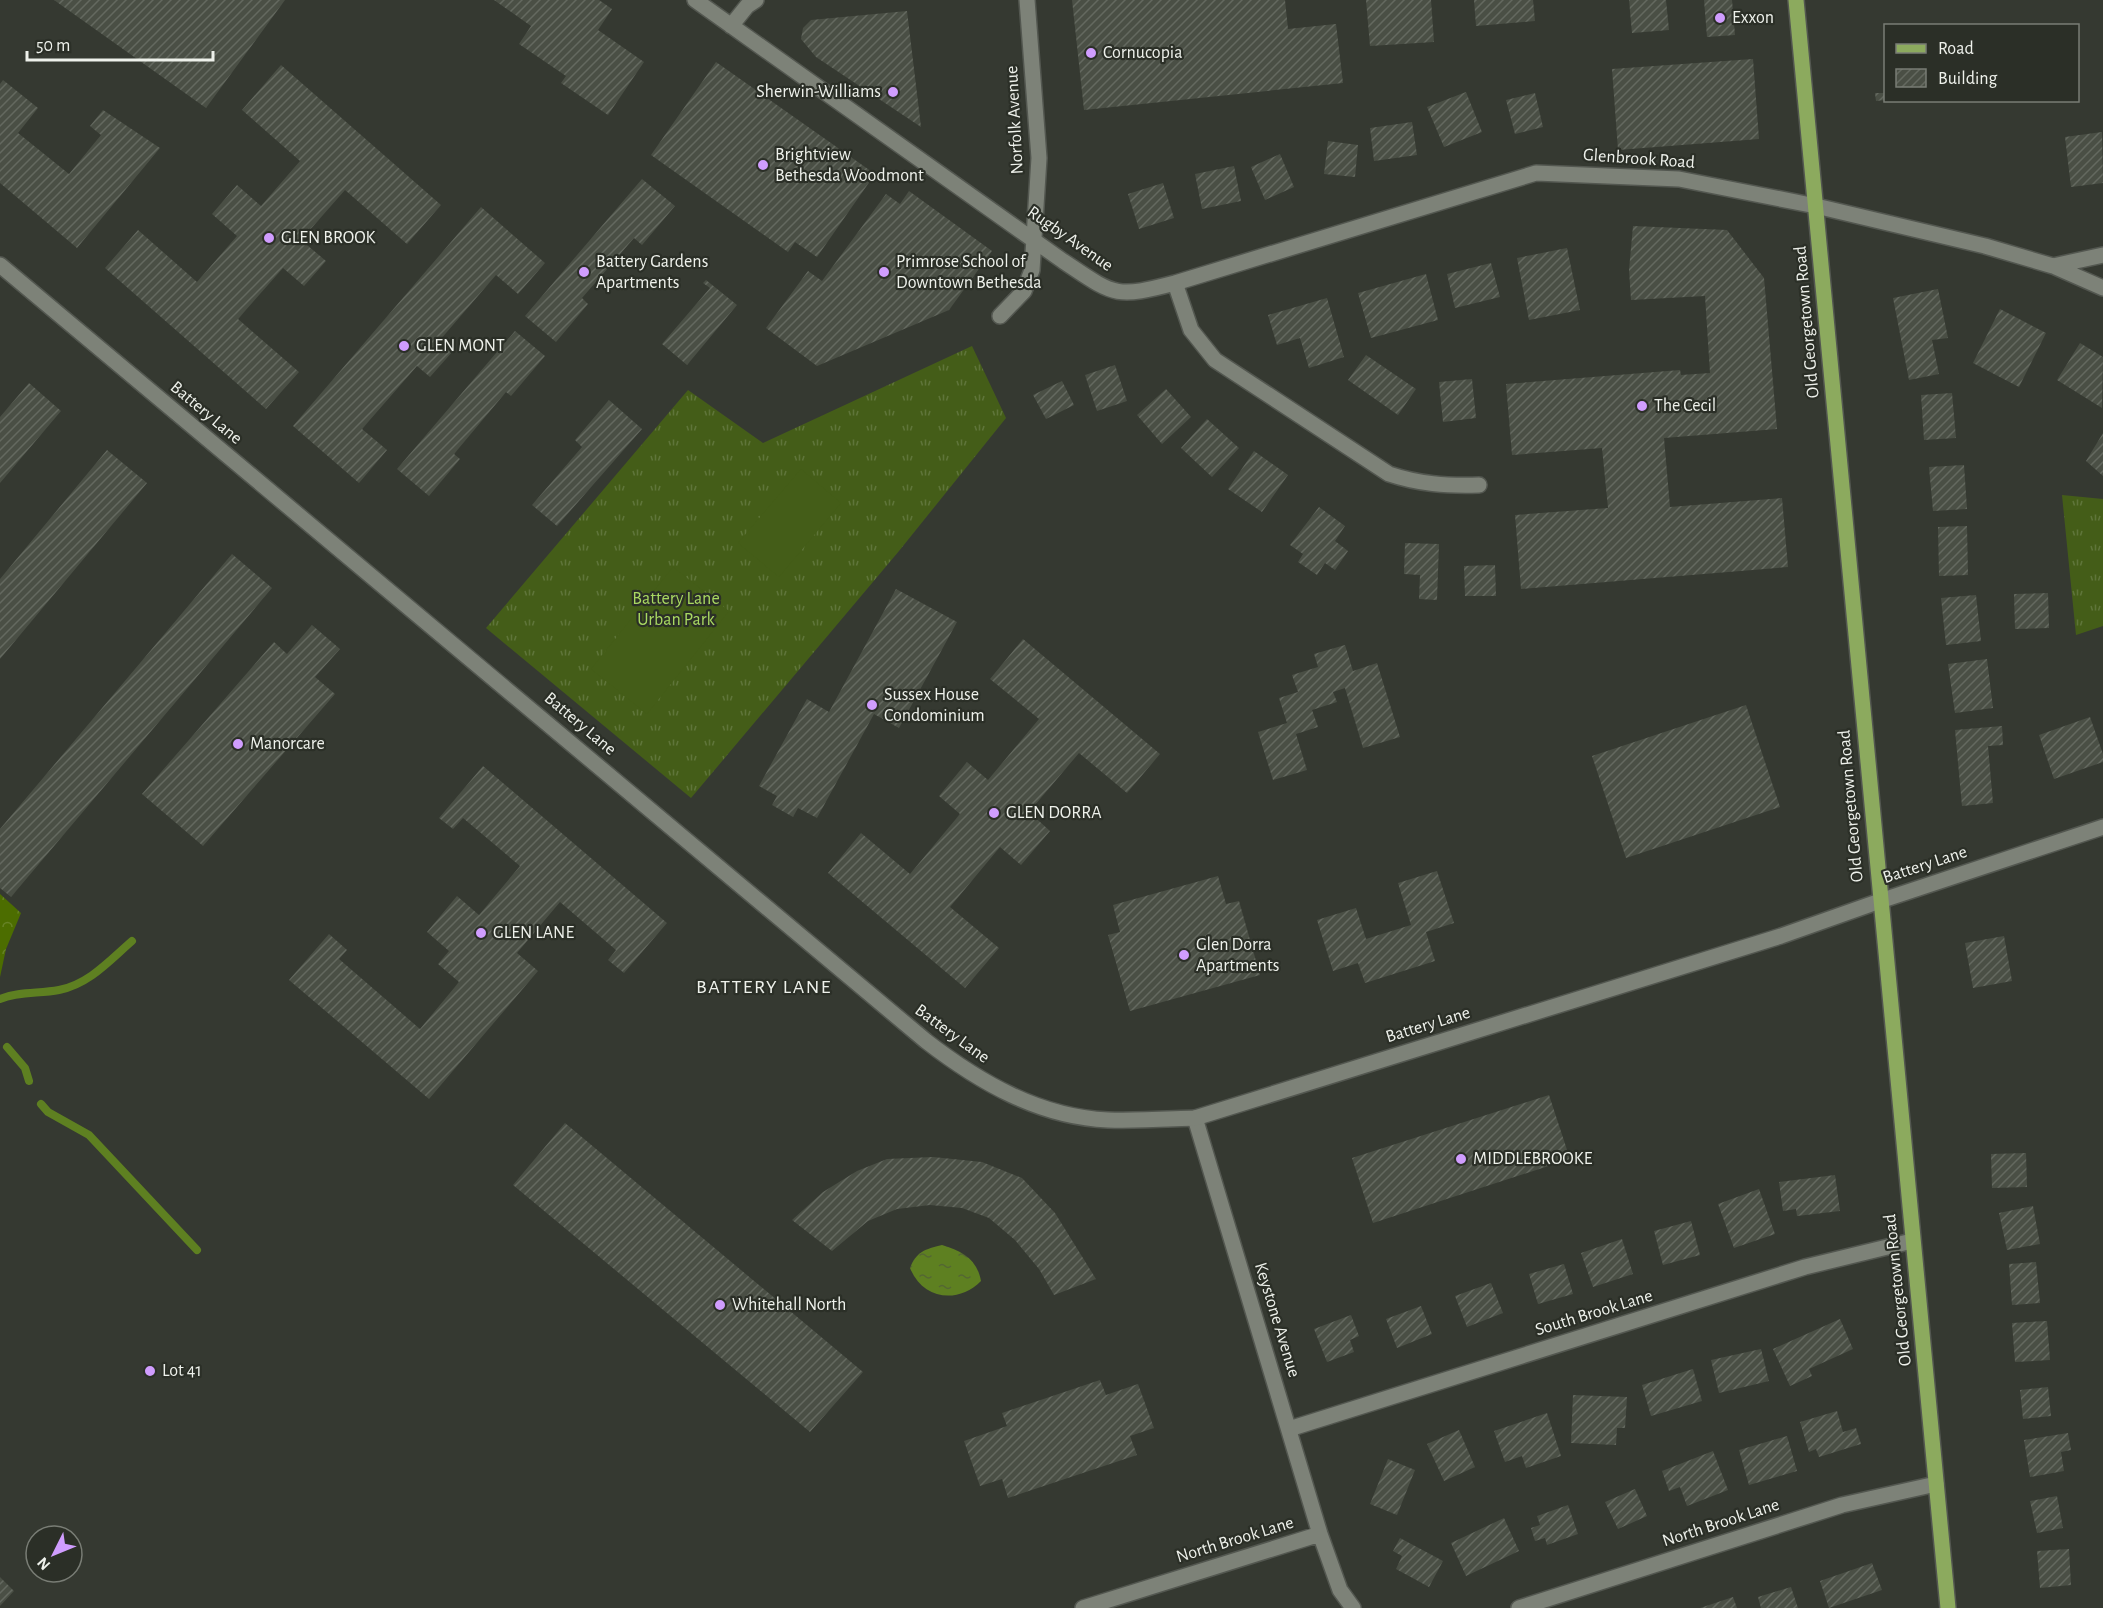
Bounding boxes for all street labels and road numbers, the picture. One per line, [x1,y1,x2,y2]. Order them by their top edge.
street label: Norfolk Avenue [1003,65,1027,175]
street label: Glenbrook Road [1582,146,1696,172]
street label: Rugby Avenue [1024,203,1116,275]
street label: Old Georgetown Road [1791,245,1823,399]
street label: Battery Lane [167,378,245,448]
street label: Battery Lane [541,689,619,759]
street label: Old Georgetown Road [1835,729,1867,883]
street label: Battery Lane [1881,843,1969,887]
street label: Battery Lane [911,1001,993,1067]
street label: Battery Lane [1384,1004,1472,1046]
street label: Old Georgetown Road [1881,1213,1915,1367]
street label: Keystone Avenue [1251,1260,1303,1380]
street label: South Brook Lane [1533,1287,1655,1339]
street label: North Brook Lane [1660,1496,1782,1550]
street label: North Brook Lane [1174,1514,1296,1566]

